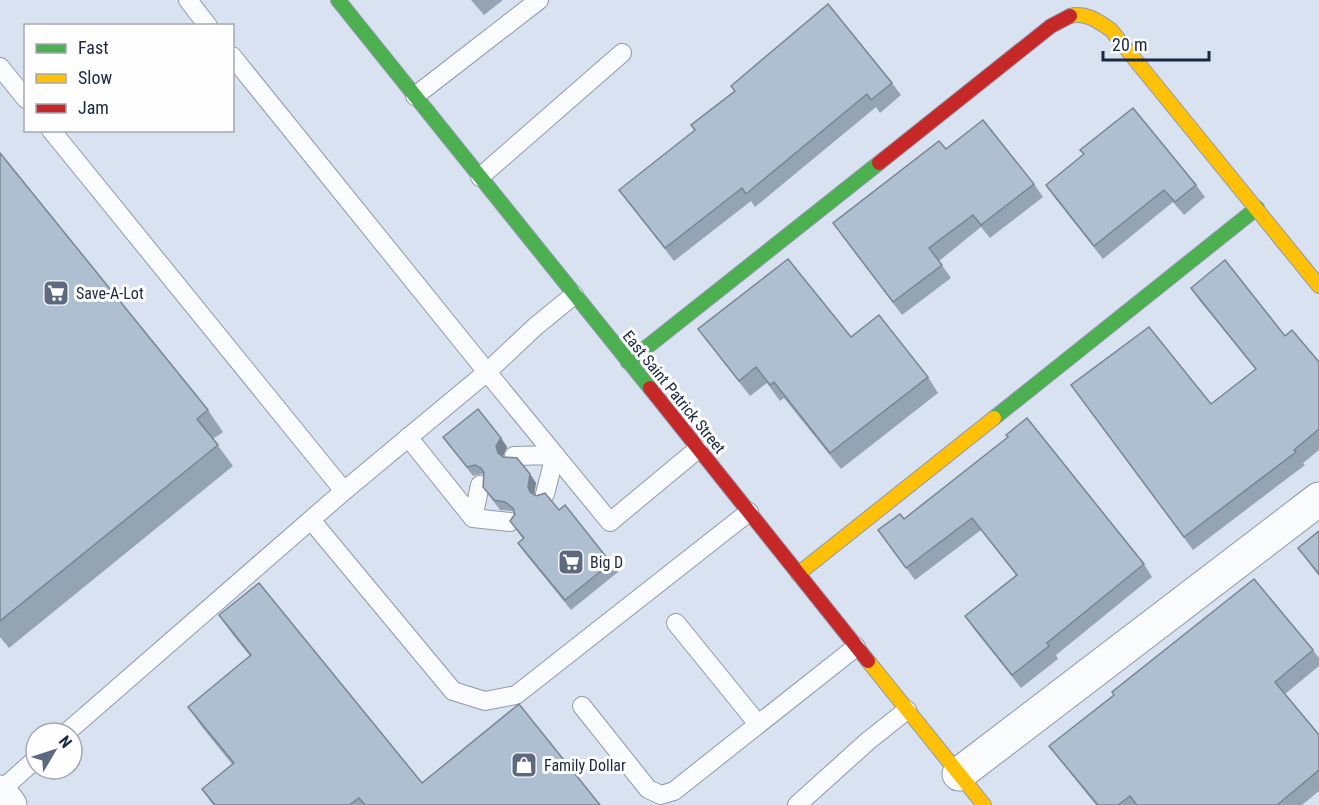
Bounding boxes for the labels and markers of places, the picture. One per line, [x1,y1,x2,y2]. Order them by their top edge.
supermarket icon: Save-A-Lot [41,278,71,308]
place label: Save-A-Lot [76,284,144,303]
supermarket icon: Big D [556,547,586,577]
place label: Big D [590,553,623,572]
shop icon: Family Dollar [509,750,539,780]
place label: Family Dollar [544,756,626,775]

